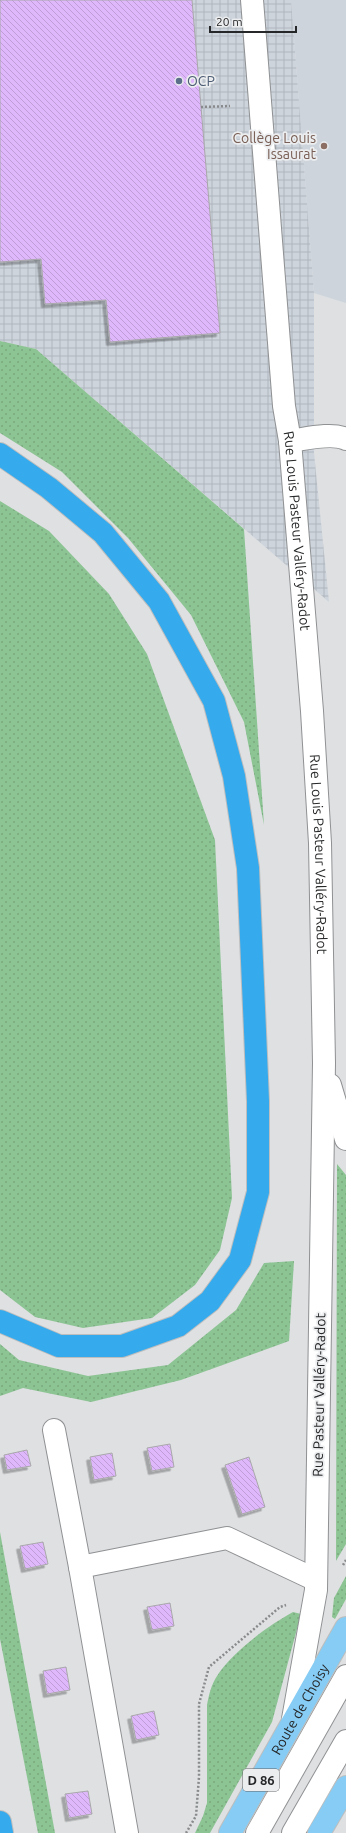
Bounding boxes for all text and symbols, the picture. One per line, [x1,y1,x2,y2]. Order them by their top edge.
scale bar [210,8,296,34]
text: 20 m [216,15,243,28]
place label: OCP [187,73,215,89]
marker: OCP [174,76,184,86]
place label: Collège Louis Issaurat [232,130,316,162]
marker: Collège Louis Issaurat [319,141,329,151]
street label: Rue Louis Pasteur Valléry-Radot [280,430,313,632]
street label: Rue Louis Pasteur Valléry-Radot [307,754,330,955]
street label: Rue Pasteur Valléry-Radot [310,1312,328,1477]
street label: Route de Choisy [268,1661,332,1758]
road number: D 86 [243,1769,279,1791]

